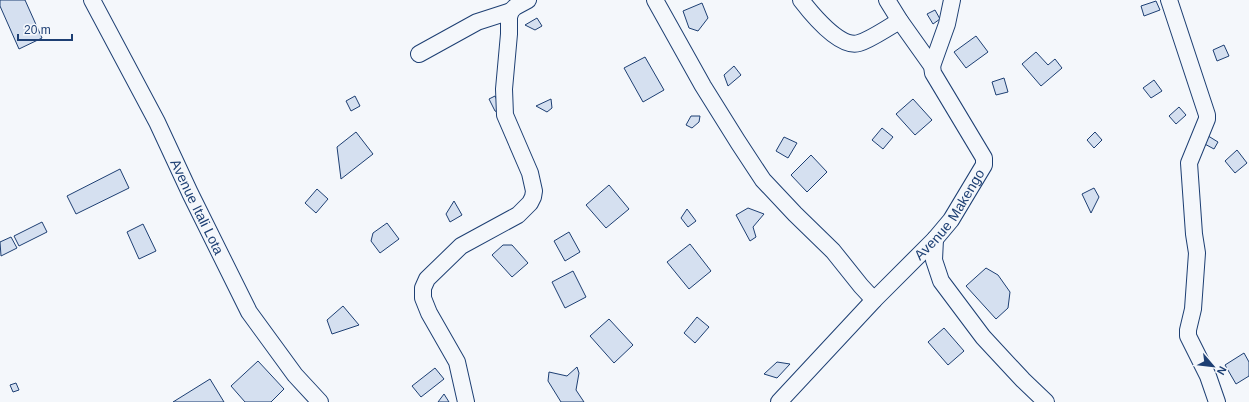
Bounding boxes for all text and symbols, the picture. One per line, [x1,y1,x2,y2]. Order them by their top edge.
scale bar [18,16,72,42]
text: 20 m [24,23,51,37]
street label: Avenue Itali Lota [167,156,227,257]
street label: Avenue Makengo [911,166,988,263]
north arrow [1193,346,1233,386]
text: N [1215,364,1229,377]

